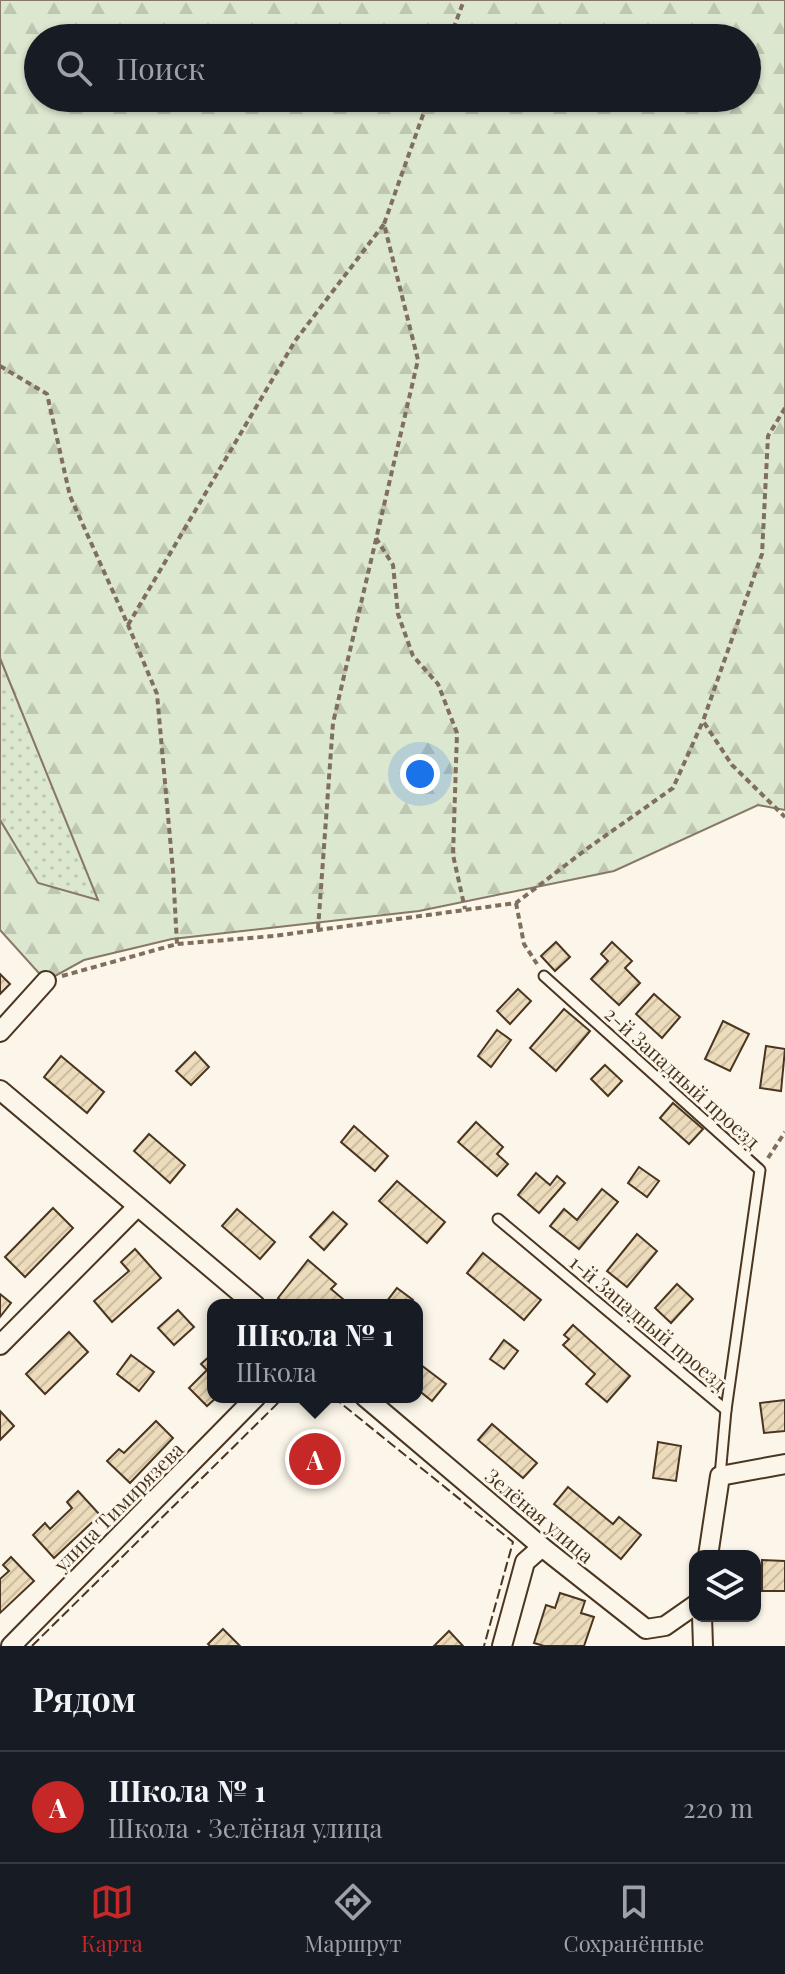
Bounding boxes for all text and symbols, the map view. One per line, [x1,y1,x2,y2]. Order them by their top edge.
search box [24,24,761,112]
icon: search [52,46,96,90]
text: Поиск [116,48,205,88]
your location [400,754,440,794]
street label: 2-й Западный проезд [600,1000,767,1154]
street label: 1-й Западный проезд [565,1248,734,1396]
popup [207,1299,423,1403]
text: Школа № 1 [236,1314,394,1354]
text: Школа [236,1354,317,1389]
pin: A [289,1429,341,1489]
street label: улица Тимирязева [47,1435,189,1577]
street label: Зелёная улица [480,1462,600,1568]
map controls [689,1550,761,1622]
button: layers [689,1550,761,1622]
text: Рядом [32,1675,136,1721]
text: Школа № 1 [108,1770,266,1810]
text: A [49,1790,67,1825]
text: 220 m [683,1790,753,1825]
text: Школа · Зелёная улица [108,1810,383,1845]
tab: Карта [81,1880,143,1958]
tab: Маршрут [305,1880,402,1958]
tab: Сохранённые [564,1880,704,1958]

